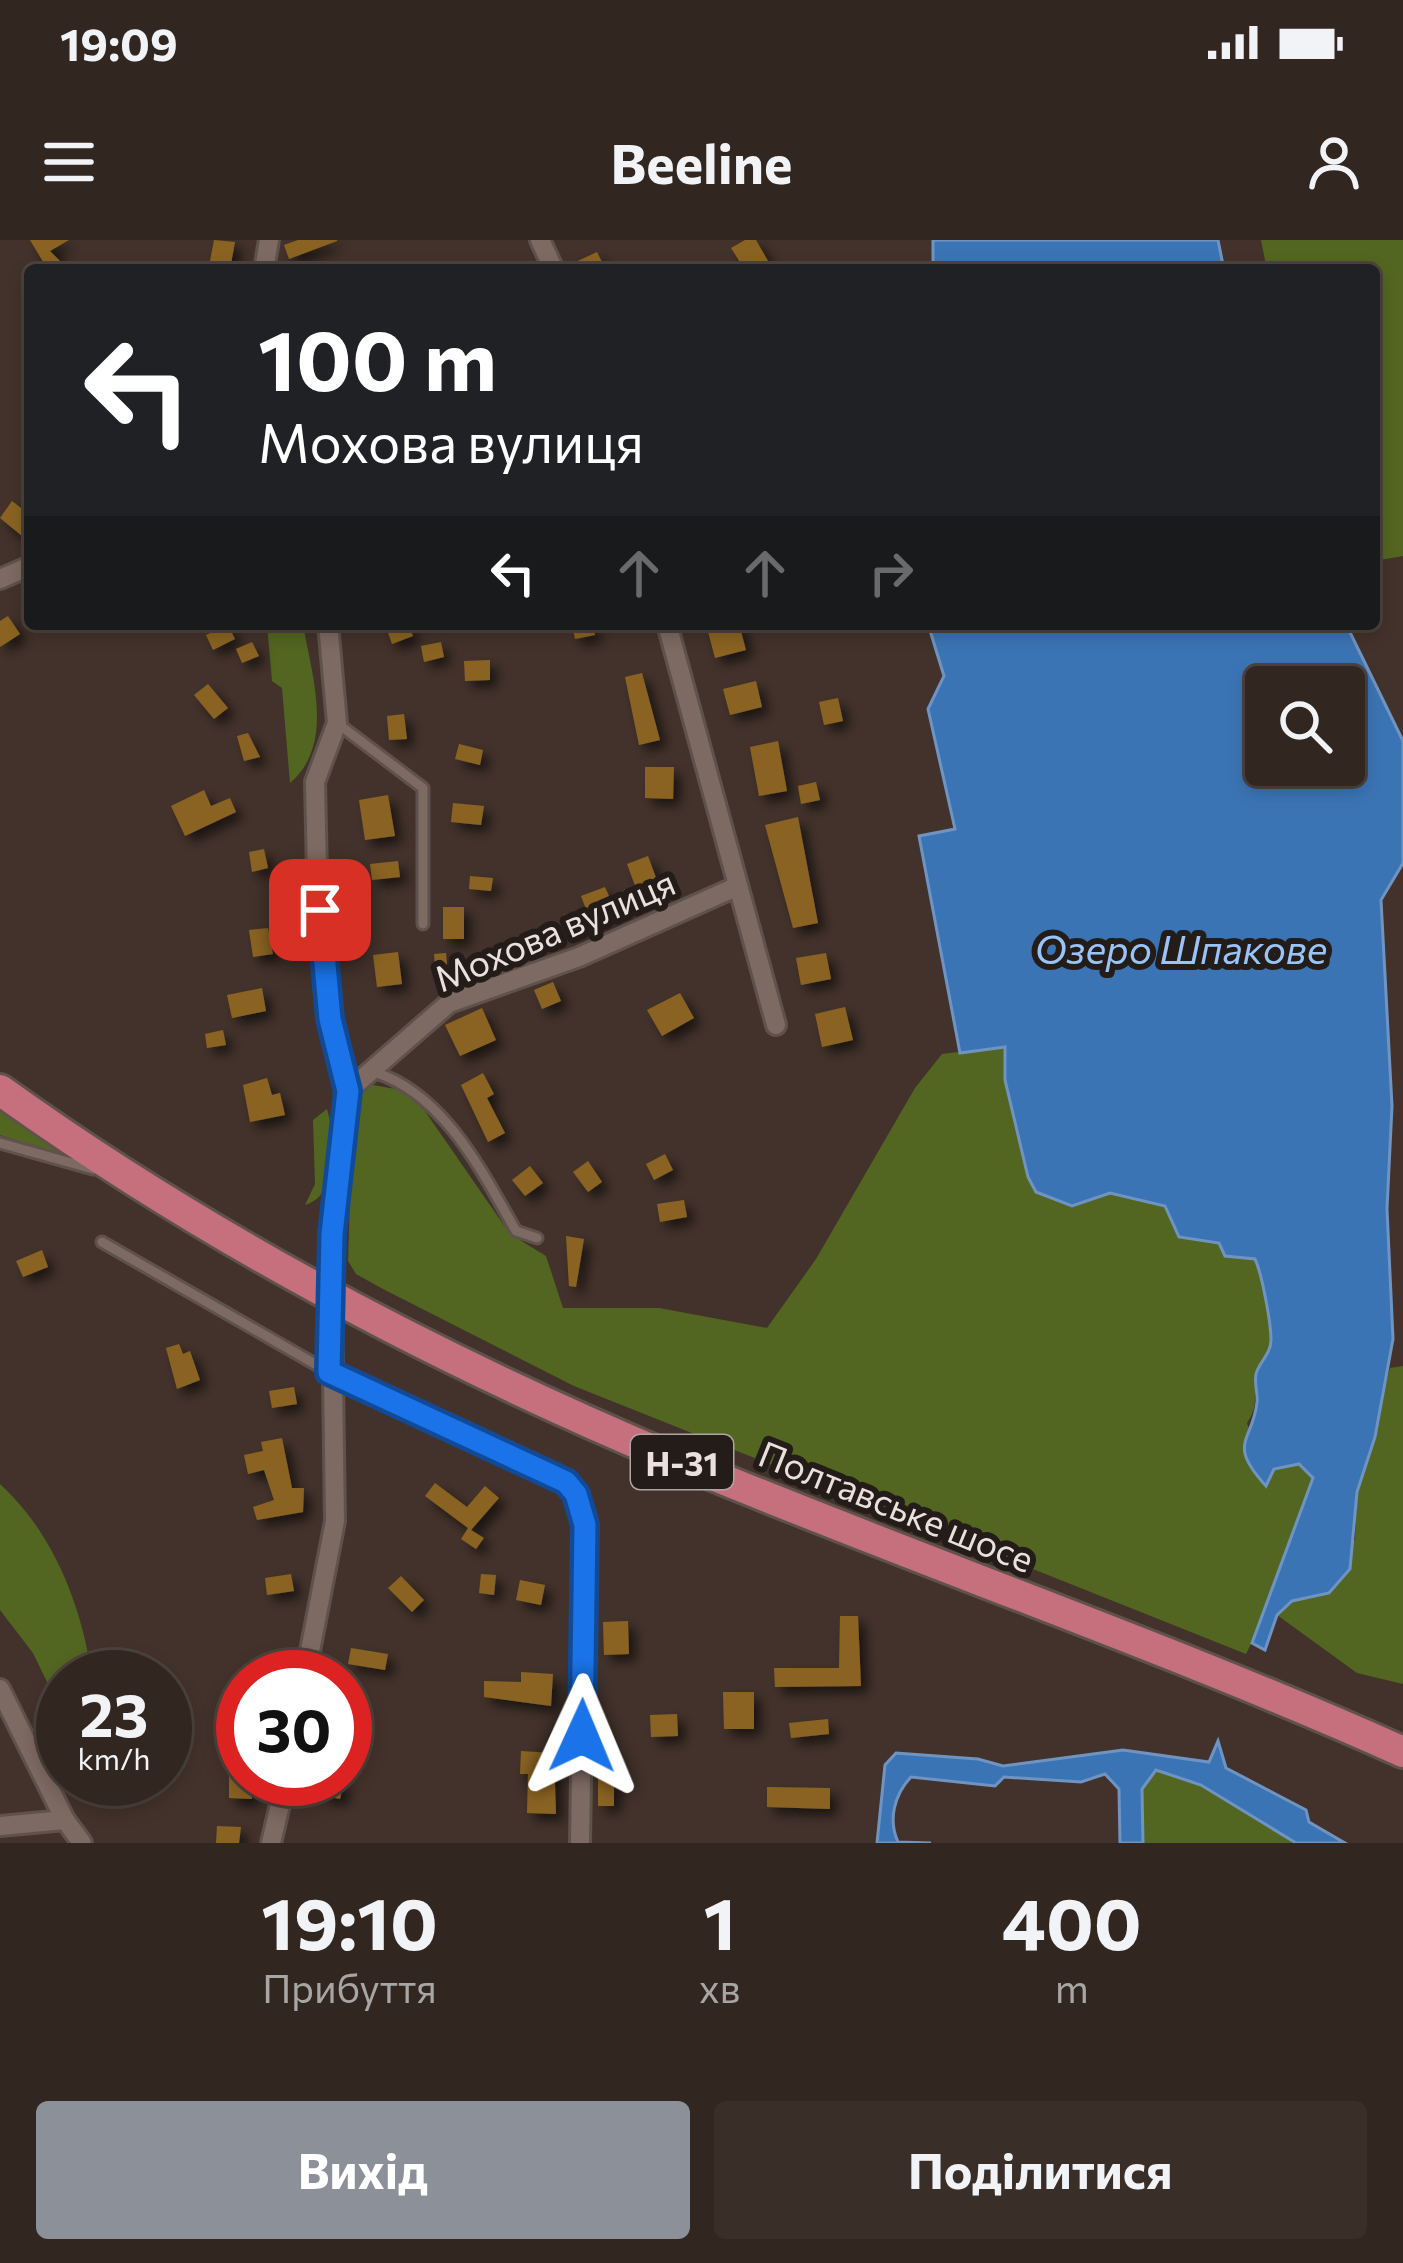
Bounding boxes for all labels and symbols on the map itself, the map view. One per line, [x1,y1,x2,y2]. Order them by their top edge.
street label: Мохова вулиця [427,858,681,1000]
pin [269,859,371,961]
water label: Озеро Шпакове [1035,924,1327,972]
street label: Полтавське шосе [753,1430,1041,1580]
road number: Н-31 [631,1435,733,1489]
speed limit sign: 30 [216,1650,372,1806]
position arrow [519,1673,645,1799]

